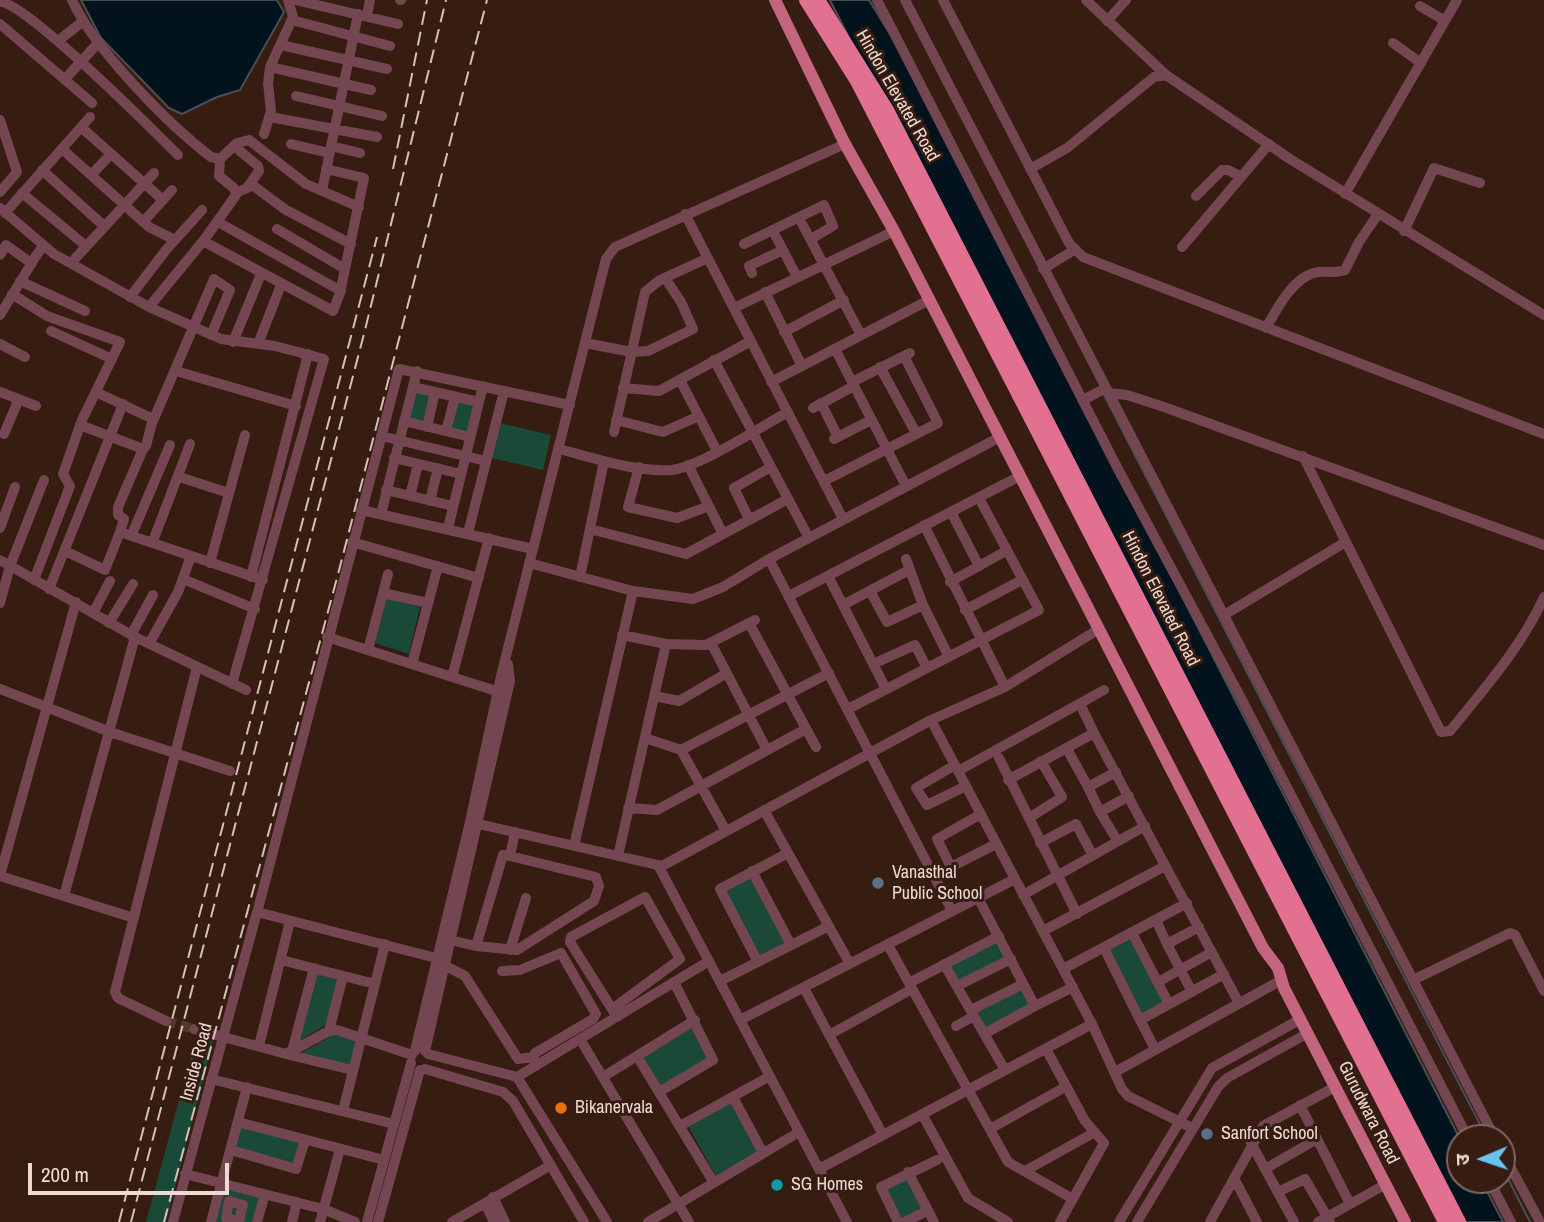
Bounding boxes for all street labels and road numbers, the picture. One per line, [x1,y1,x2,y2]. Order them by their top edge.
street label: Hindon Elevated Road [851,26,943,166]
street label: Hindon Elevated Road [1117,528,1203,670]
street label: Inside Road [176,1021,218,1103]
street label: Gurudwara Road [1333,1058,1403,1168]

